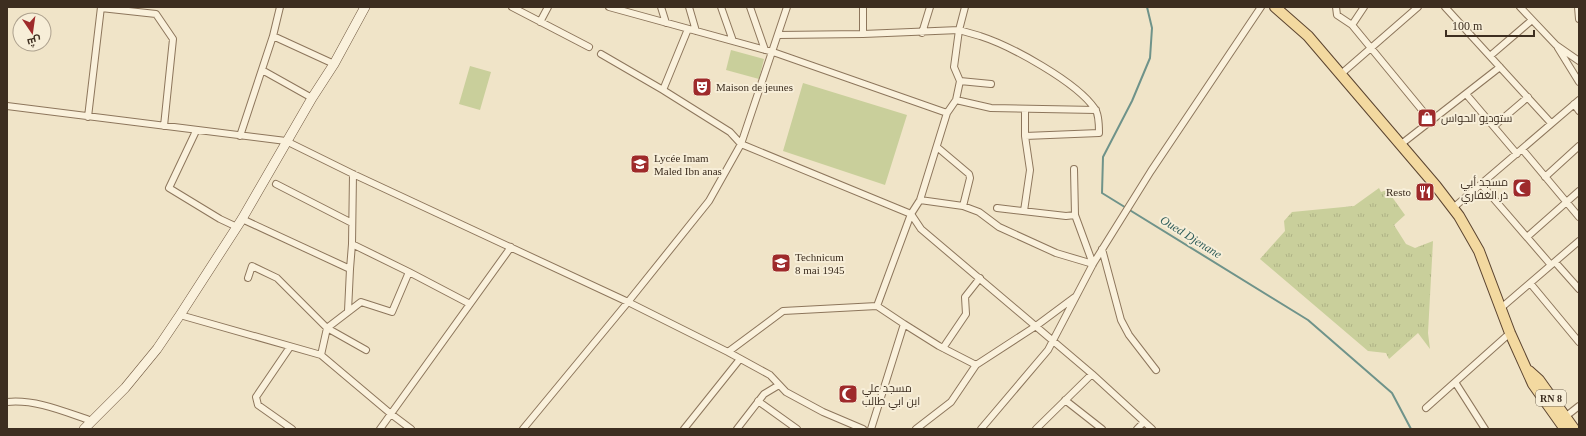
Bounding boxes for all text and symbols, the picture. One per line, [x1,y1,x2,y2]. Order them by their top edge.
north arrow [12,12,52,52]
scale bar [1446,12,1534,38]
text: 100 m [1452,19,1483,33]
text: ش [26,33,42,49]
theatre icon: Maison de jeunes [691,76,713,98]
place label: Maison de jeunes [716,81,793,93]
shop icon: ستوديو الحواس [1416,107,1438,129]
place label: ستوديو الحواس [1441,112,1512,125]
place label: Lycée Imam Maled Ibn anas [654,152,722,177]
school or university icon: Lycée Imam Maled Ibn anas [629,153,651,175]
place label: مسجد أبي ذر الغفاري [1461,175,1508,204]
mosque icon: مسجد أبي ذر الغفاري [1511,177,1533,199]
restaurant icon: Resto [1414,181,1436,203]
place label: Resto [1386,186,1411,198]
water label: Oued Djenane [1158,213,1225,262]
place label: Technicum 8 mai 1945 [795,251,845,276]
school or university icon: Technicum 8 mai 1945 [770,252,792,274]
place label: مسجد علي ابن ابي طالب [862,382,920,410]
mosque icon: مسجد علي ابن ابي طالب [837,383,859,405]
road number: RN 8 [1536,390,1566,406]

